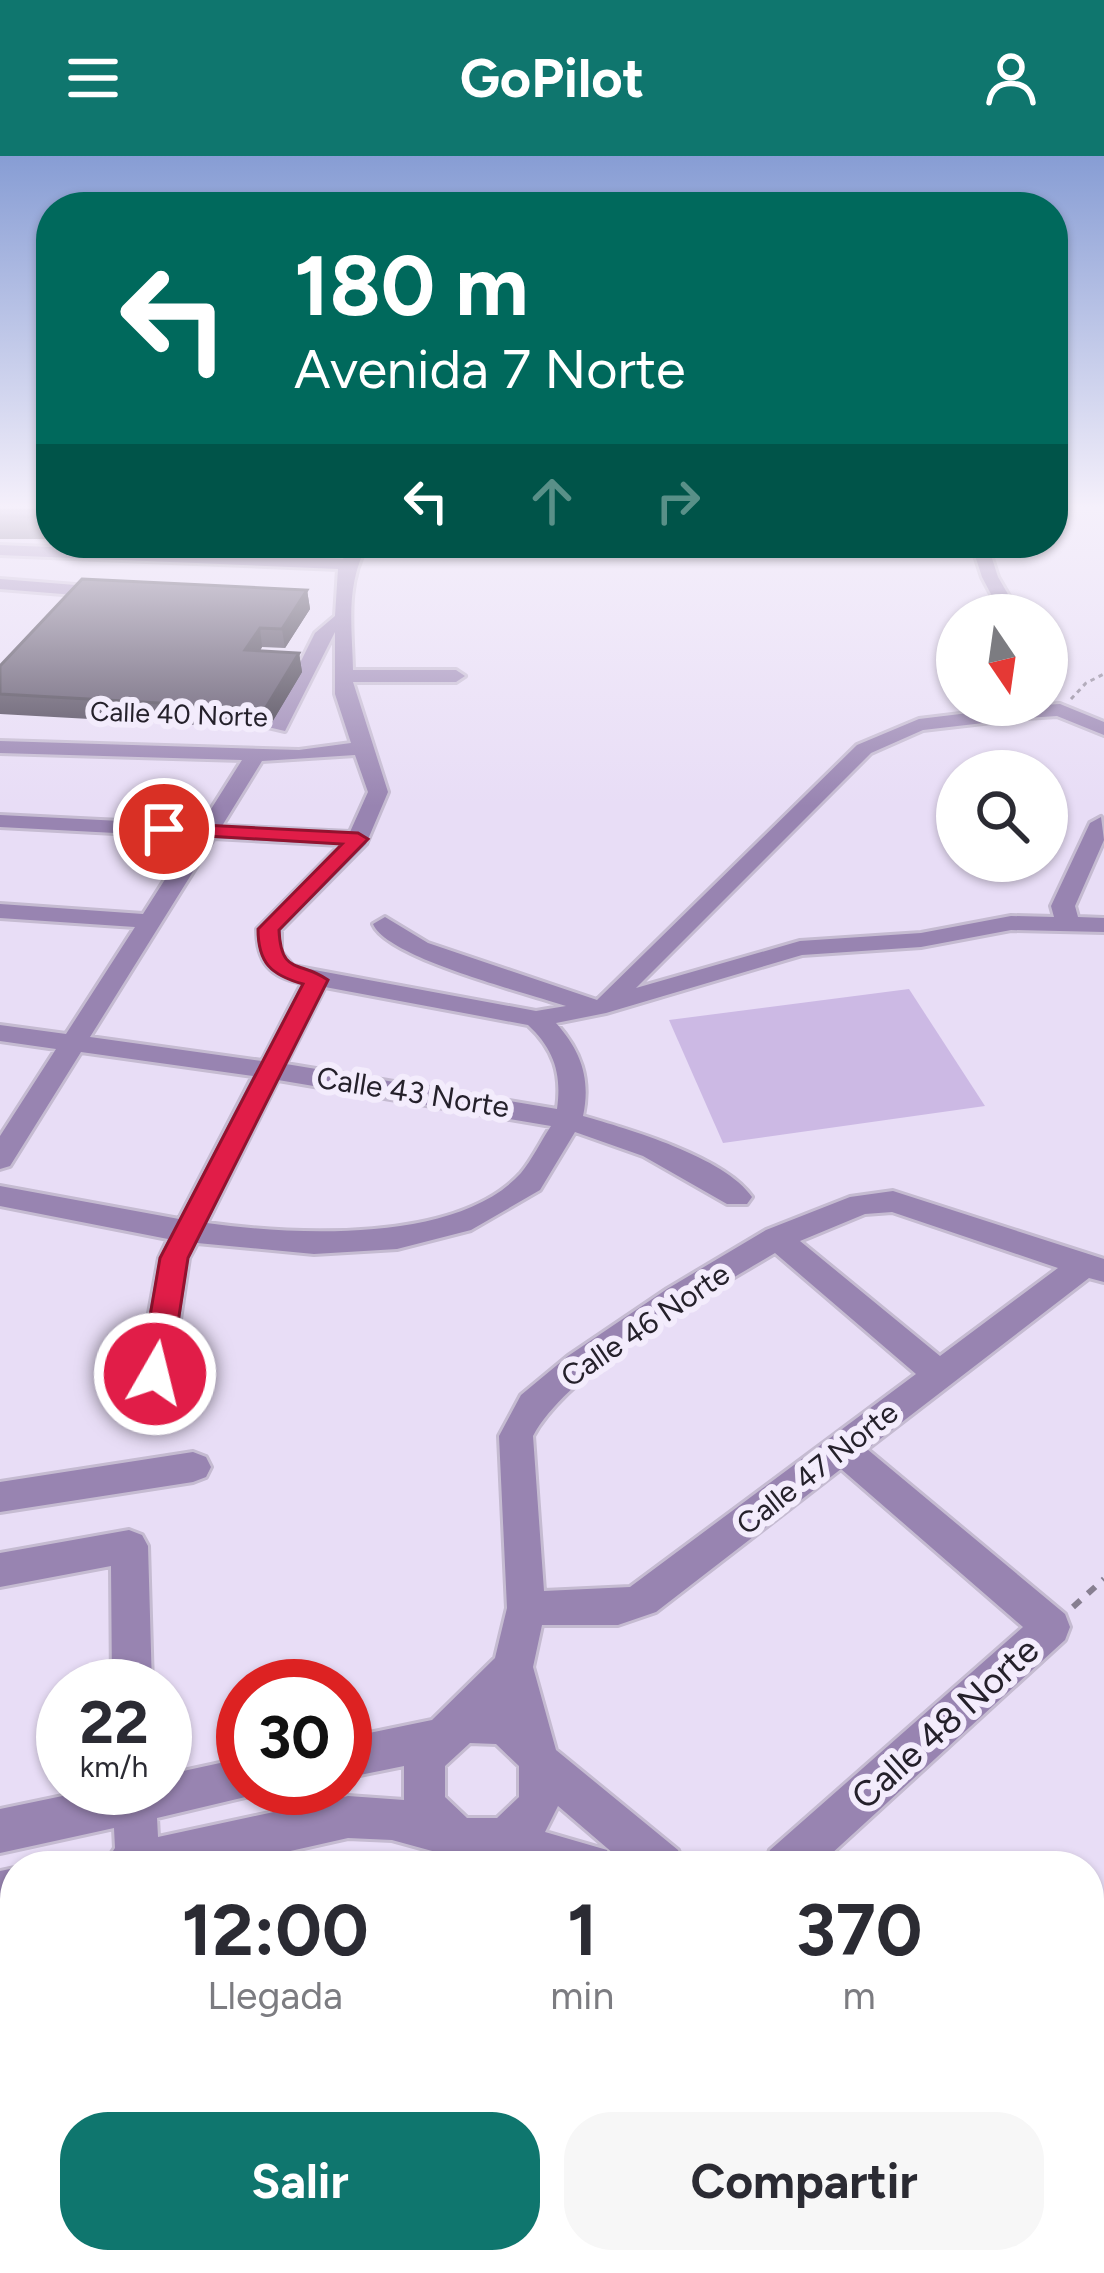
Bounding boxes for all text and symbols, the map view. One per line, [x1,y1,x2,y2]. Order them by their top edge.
icon: menu [60,45,126,111]
icon: person [978,45,1044,111]
text: GoPilot [460,46,644,111]
text: 180 m [294,235,529,336]
icon: left [96,240,252,396]
text: Avenida 7 Norte [294,337,686,402]
icon: left [393,468,459,534]
icon: ahead [519,468,585,534]
icon: right [645,468,711,534]
north arrow [936,594,1068,726]
map controls [936,594,1068,882]
street label: Calle 40 Norte [90,694,268,734]
button: search [936,750,1068,882]
pin [113,778,215,880]
icon: arrive [131,796,197,862]
street label: Calle 43 Norte [314,1058,512,1126]
street label: Calle 46 Norte [554,1255,736,1395]
position arrow [92,1311,218,1437]
street label: Calle 47 Norte [729,1394,905,1542]
street label: Calle 48 Norte [843,1628,1047,1818]
speed limit sign: 30 [216,1659,372,1815]
text: 22 [79,1686,149,1758]
text: km/h [80,1748,148,1785]
text: 12:00 [182,1887,369,1973]
text: 1 [567,1887,597,1973]
text: 370 [796,1887,922,1973]
text: Llegada [207,1972,343,2019]
text: min [550,1972,614,2019]
text: m [842,1972,876,2019]
button: Salir [60,2112,540,2250]
button: Compartir [564,2112,1044,2250]

